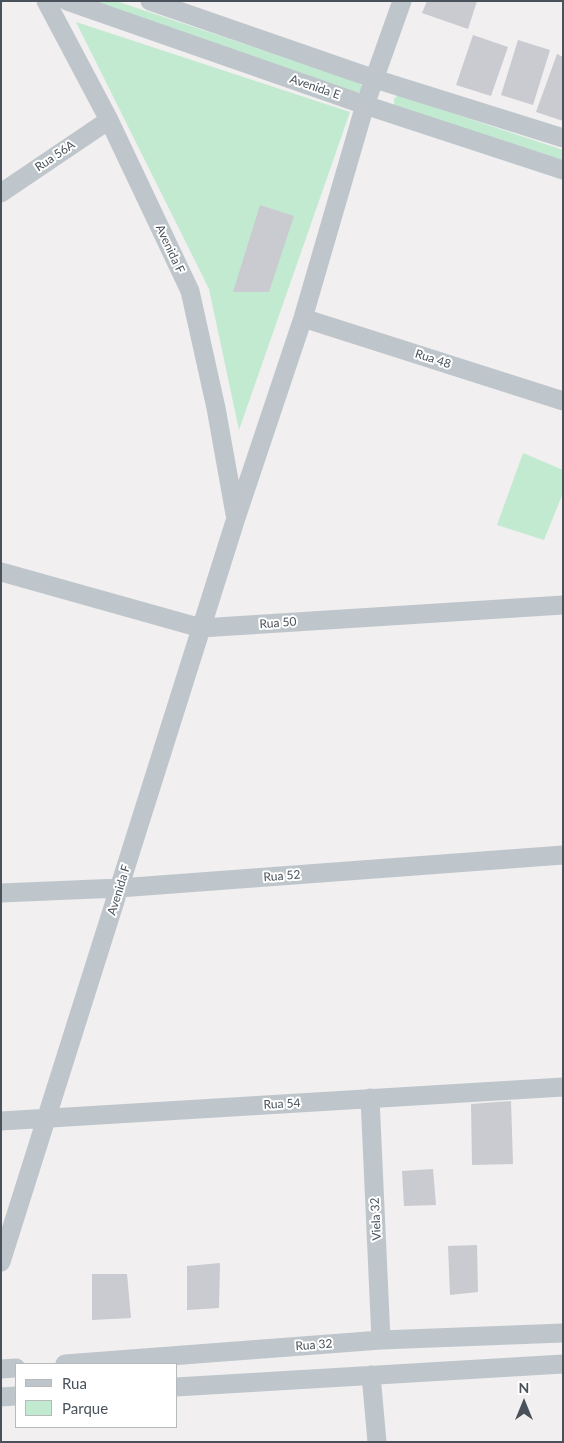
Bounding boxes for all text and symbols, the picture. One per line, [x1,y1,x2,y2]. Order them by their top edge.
street label: Avenida E [288,72,342,102]
street label: Rua 56A [32,137,78,175]
street label: Avenida F [152,222,188,276]
street label: Rua 48 [413,346,453,372]
street label: Rua 50 [259,615,297,631]
street label: Avenida F [104,863,134,917]
street label: Rua 52 [263,868,301,884]
street label: Rua 54 [263,1096,301,1112]
street label: Viela 32 [368,1197,384,1241]
street label: Rua 32 [295,1337,333,1353]
legend [15,1363,178,1428]
text: Rua [62,1374,87,1392]
north arrow [499,1378,549,1428]
text: N [519,1379,529,1396]
text: Parque [62,1399,108,1417]

